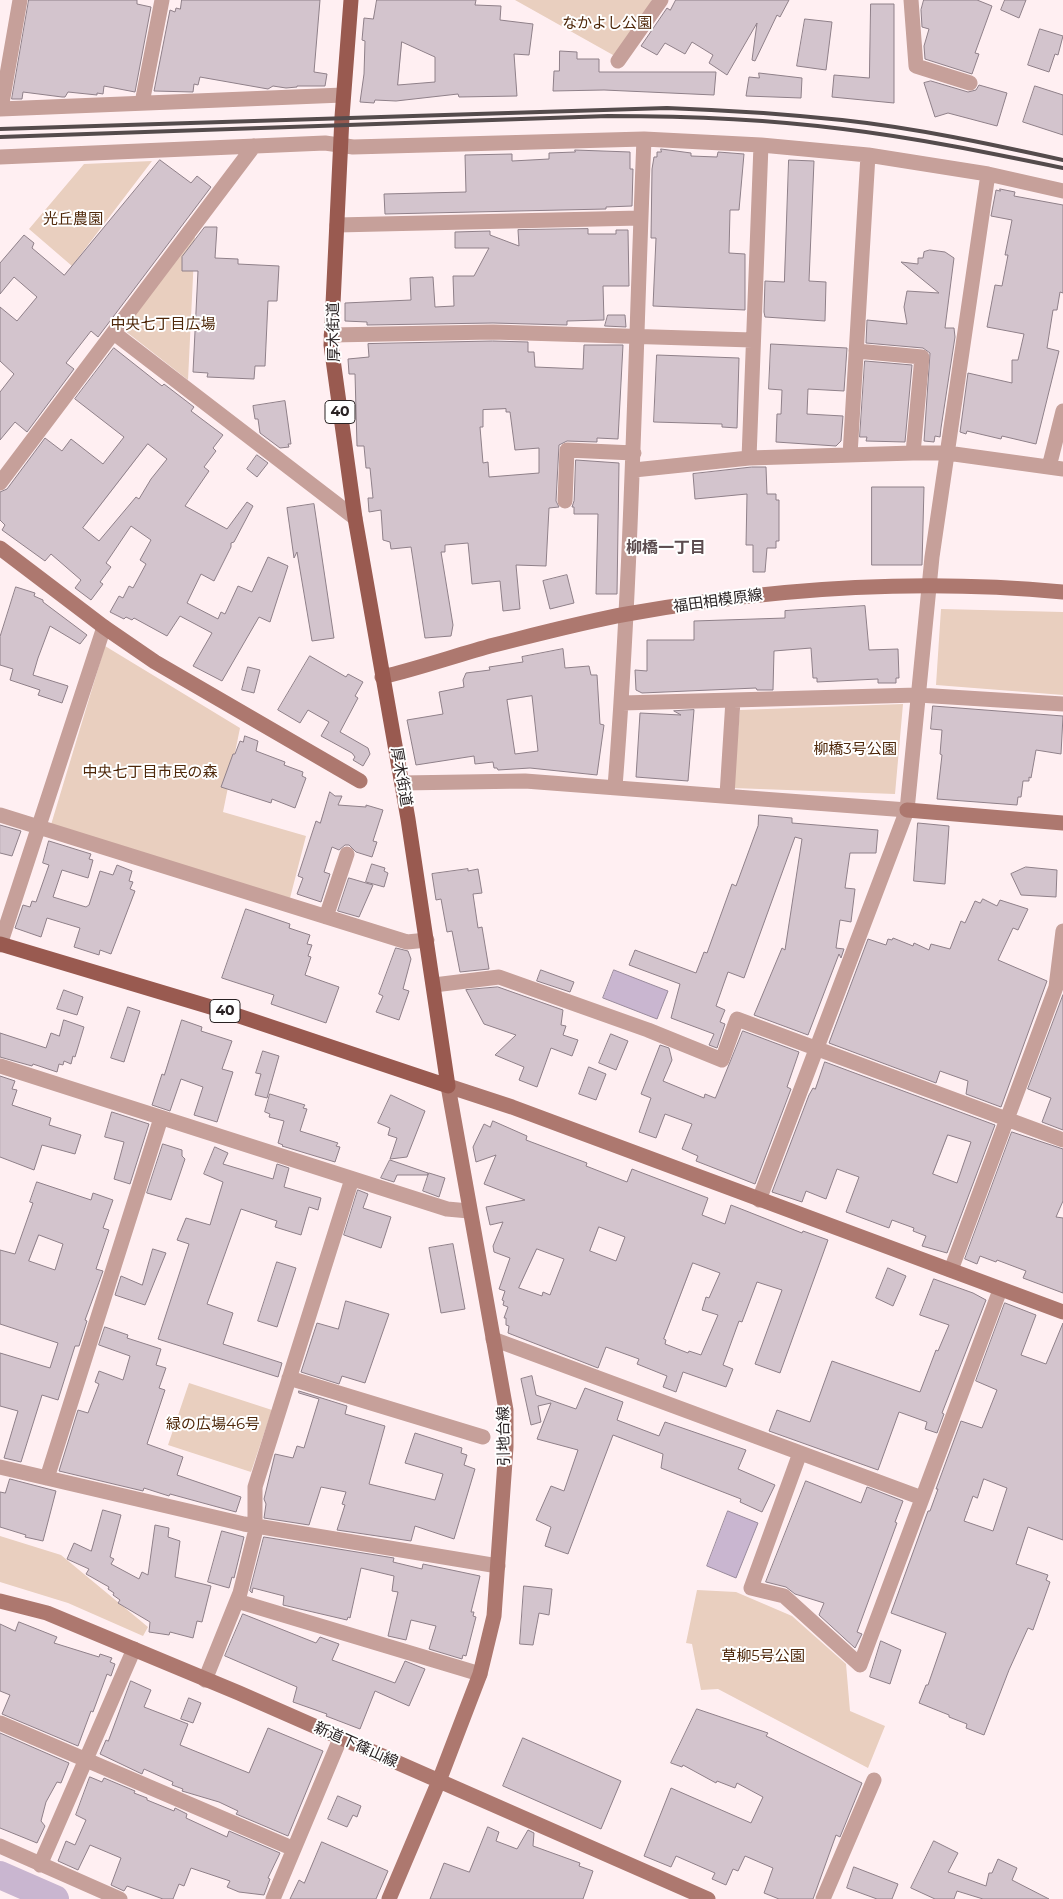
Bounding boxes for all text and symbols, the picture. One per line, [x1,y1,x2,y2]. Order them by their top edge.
park label: なかよし公園 [562,15,652,33]
park label: 光丘農園 [43,211,103,229]
street label: 厚木街道 [324,302,344,362]
park label: 中央七丁目広場 [111,316,215,334]
road number: 40 [325,401,355,424]
district label: 柳橋一丁目 [626,538,706,558]
street label: 福田相模原線 [672,586,764,616]
park label: 柳橋3号公園 [813,741,897,759]
street label: 厚木街道 [387,746,415,808]
park label: 中央七丁目市民の森 [83,764,217,782]
road number: 40 [210,999,240,1022]
street label: 引地台線 [494,1406,514,1466]
park label: 緑の広場46号 [166,1416,260,1434]
park label: 草柳5号公園 [721,1648,805,1666]
street label: 新道下篠山線 [311,1718,401,1772]

